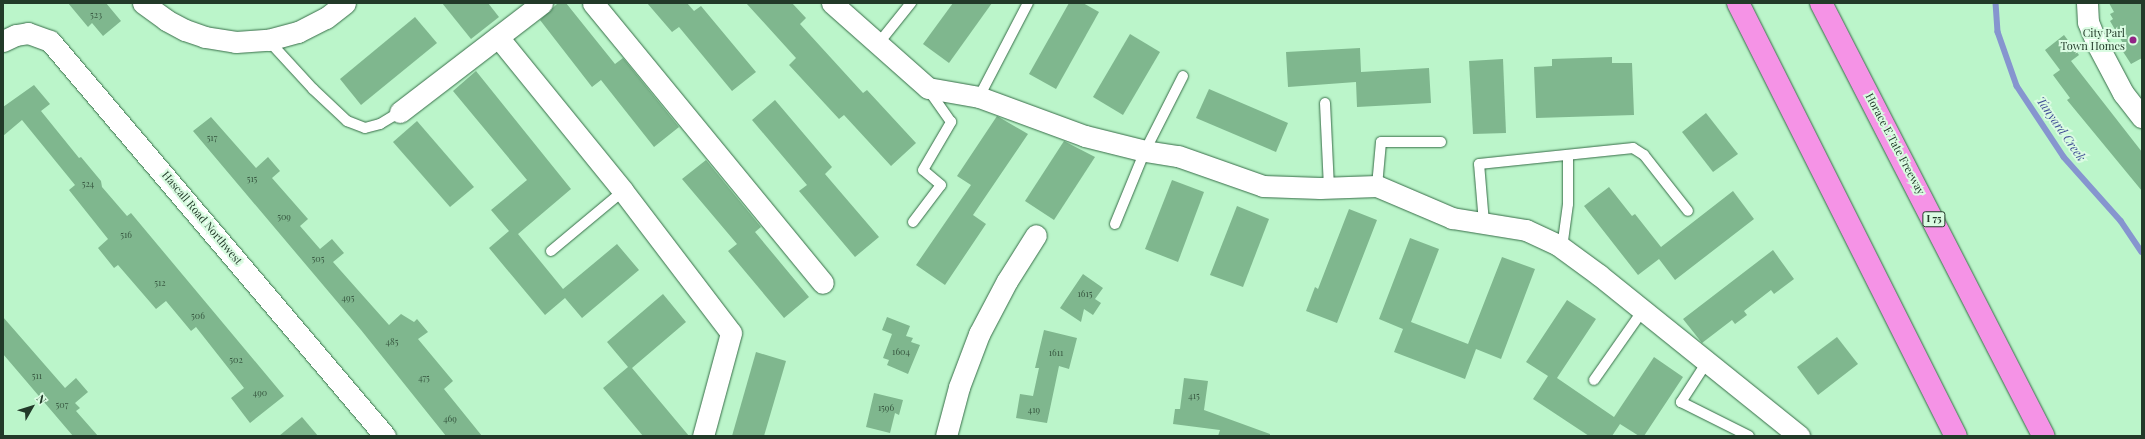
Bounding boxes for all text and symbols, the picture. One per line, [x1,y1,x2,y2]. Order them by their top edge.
house number: 523 [90,9,102,19]
place label: City Parl Town Homes [2061,27,2125,53]
marker: City Parl Town Homes [2128,35,2138,45]
street label: Horace E Tate Freeway [1863,91,1927,197]
water label: Tanyard Creek [2033,94,2089,164]
house number: 517 [207,132,217,142]
street label: Hascall Road Northwest [159,169,245,267]
house number: 515 [247,173,257,183]
house number: 524 [82,178,94,188]
house number: 509 [277,211,291,221]
road number: I 75 [1922,211,1946,227]
house number: 516 [120,229,132,239]
house number: 505 [312,253,324,263]
house number: 512 [154,277,166,287]
house number: 1615 [1078,288,1092,298]
house number: 495 [342,292,354,302]
house number: 506 [191,310,205,320]
house number: 485 [386,336,398,346]
house number: 1604 [892,346,910,356]
house number: 1611 [1049,347,1063,357]
house number: 502 [229,354,243,364]
house number: 511 [32,370,42,380]
house number: 475 [418,372,430,382]
north arrow [12,387,52,427]
house number: 490 [253,387,267,397]
house number: 415 [1188,390,1200,400]
text: N [33,391,50,407]
house number: 507 [56,399,68,409]
house number: 1596 [878,402,894,412]
house number: 419 [1028,404,1040,414]
house number: 469 [443,413,457,423]

